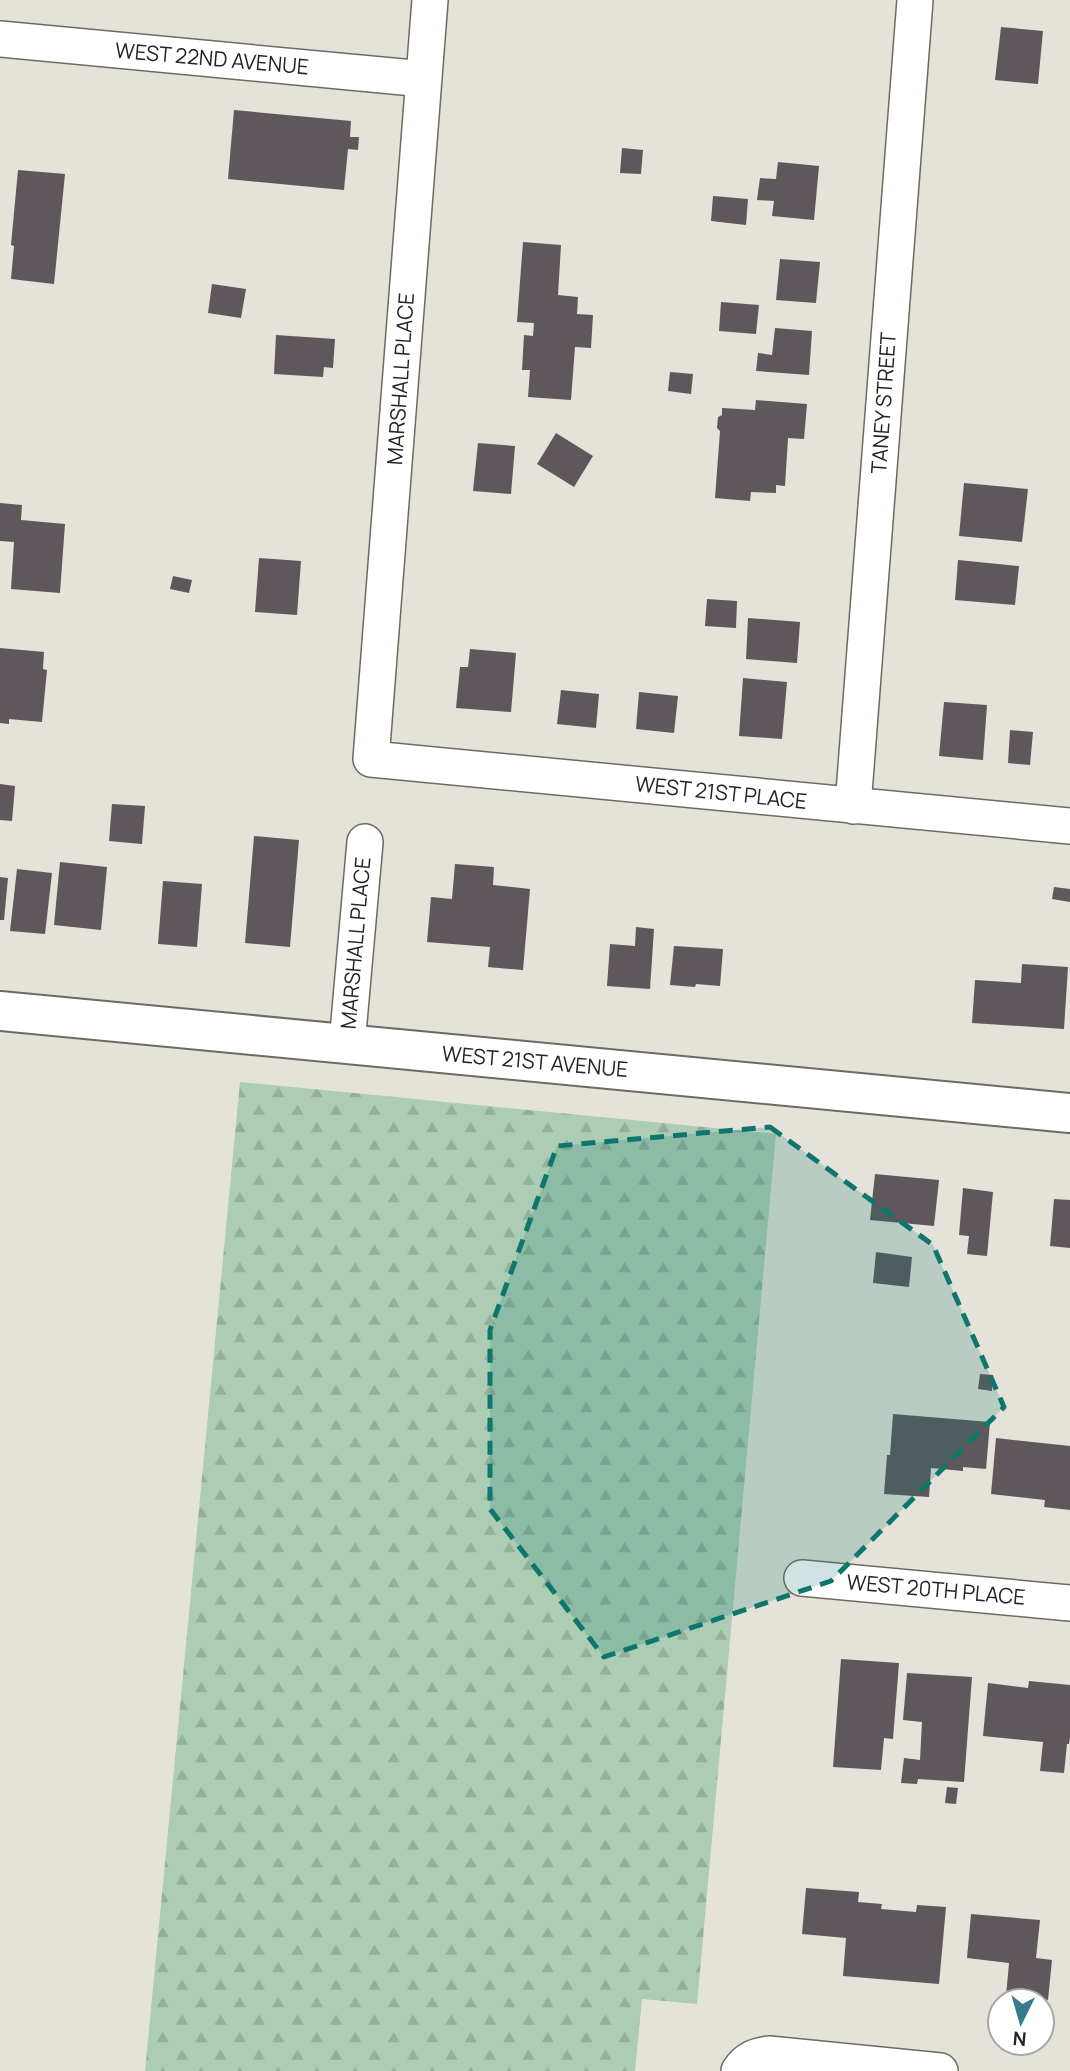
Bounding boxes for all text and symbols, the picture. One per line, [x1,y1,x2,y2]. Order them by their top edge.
street label: WEST 22ND AVENUE [114,36,310,80]
street label: MARSHALL PLACE [380,292,420,466]
street label: TANEY STREET [864,331,902,475]
street label: WEST 21ST PLACE [634,769,808,815]
street label: MARSHALL PLACE [334,856,376,1030]
street label: WEST 21ST AVENUE [441,1039,629,1083]
street label: WEST 20TH PLACE [846,1567,1027,1611]
north arrow [986,1987,1056,2057]
text: N [1012,2025,1027,2052]

